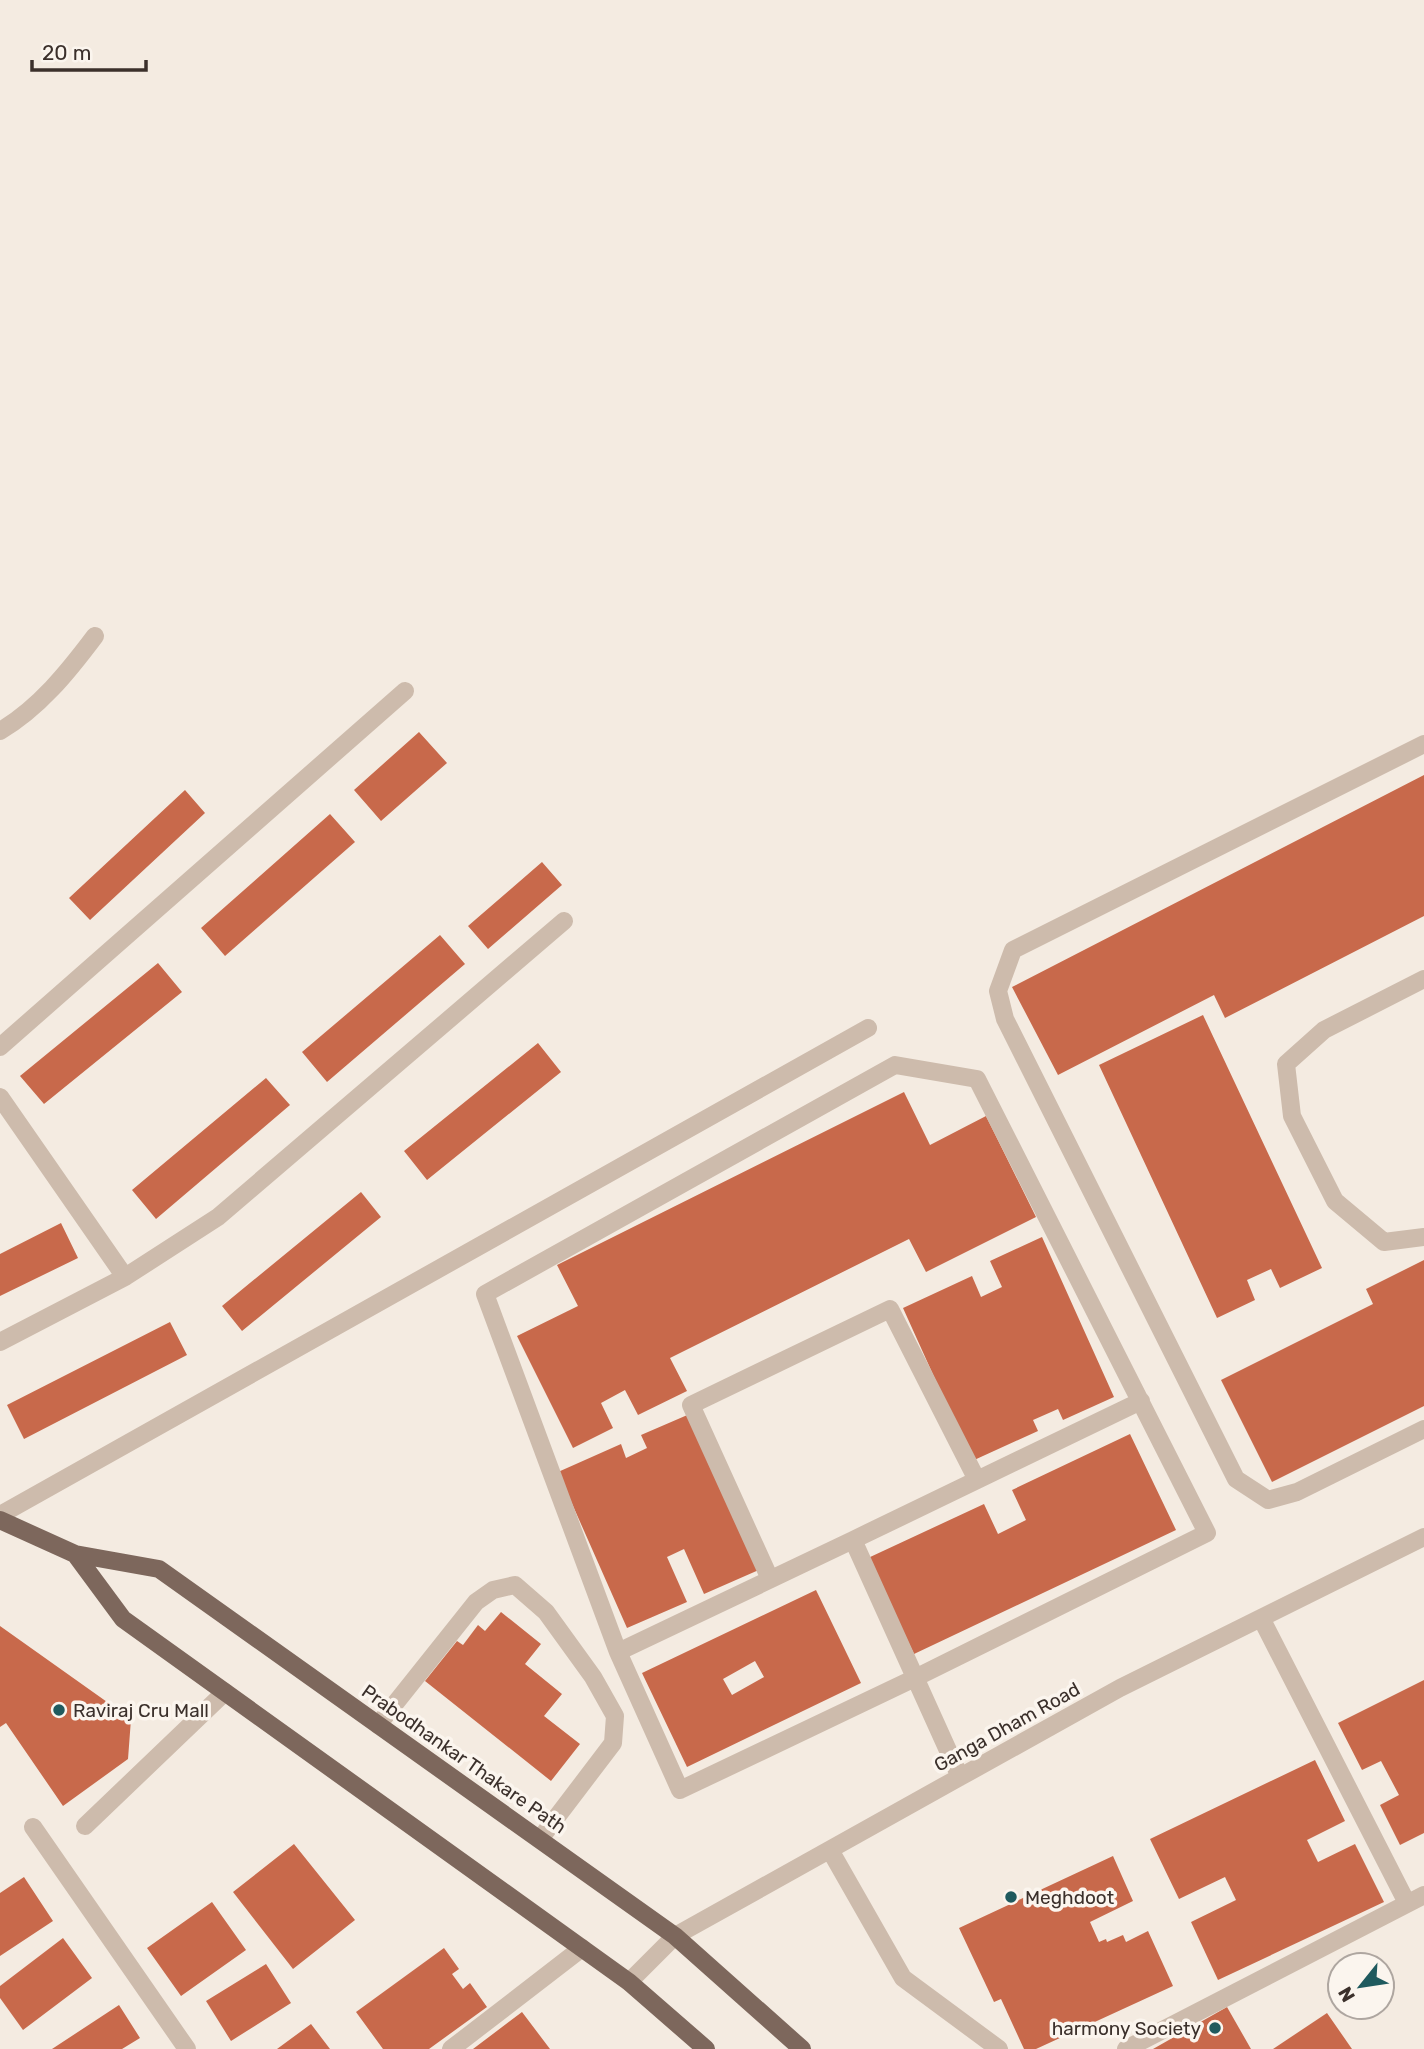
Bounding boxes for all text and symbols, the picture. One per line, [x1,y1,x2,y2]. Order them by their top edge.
scale bar [32,28,145,72]
text: 20 m [42,40,91,65]
street label: Ganga Dham Road [930,1677,1084,1777]
street label: Prabodhankar Thakare Path [357,1679,571,1839]
place label: Raviraj Cru Mall [73,1699,209,1722]
marker: Raviraj Cru Mall [51,1702,67,1718]
place label: Meghdoot [1025,1886,1115,1909]
marker: Meghdoot [1003,1889,1019,1905]
north arrow [1326,1951,1396,2021]
text: N [1333,1983,1360,2006]
place label: harmony Society [1052,2017,1201,2040]
marker: harmony Society [1207,2020,1223,2036]

